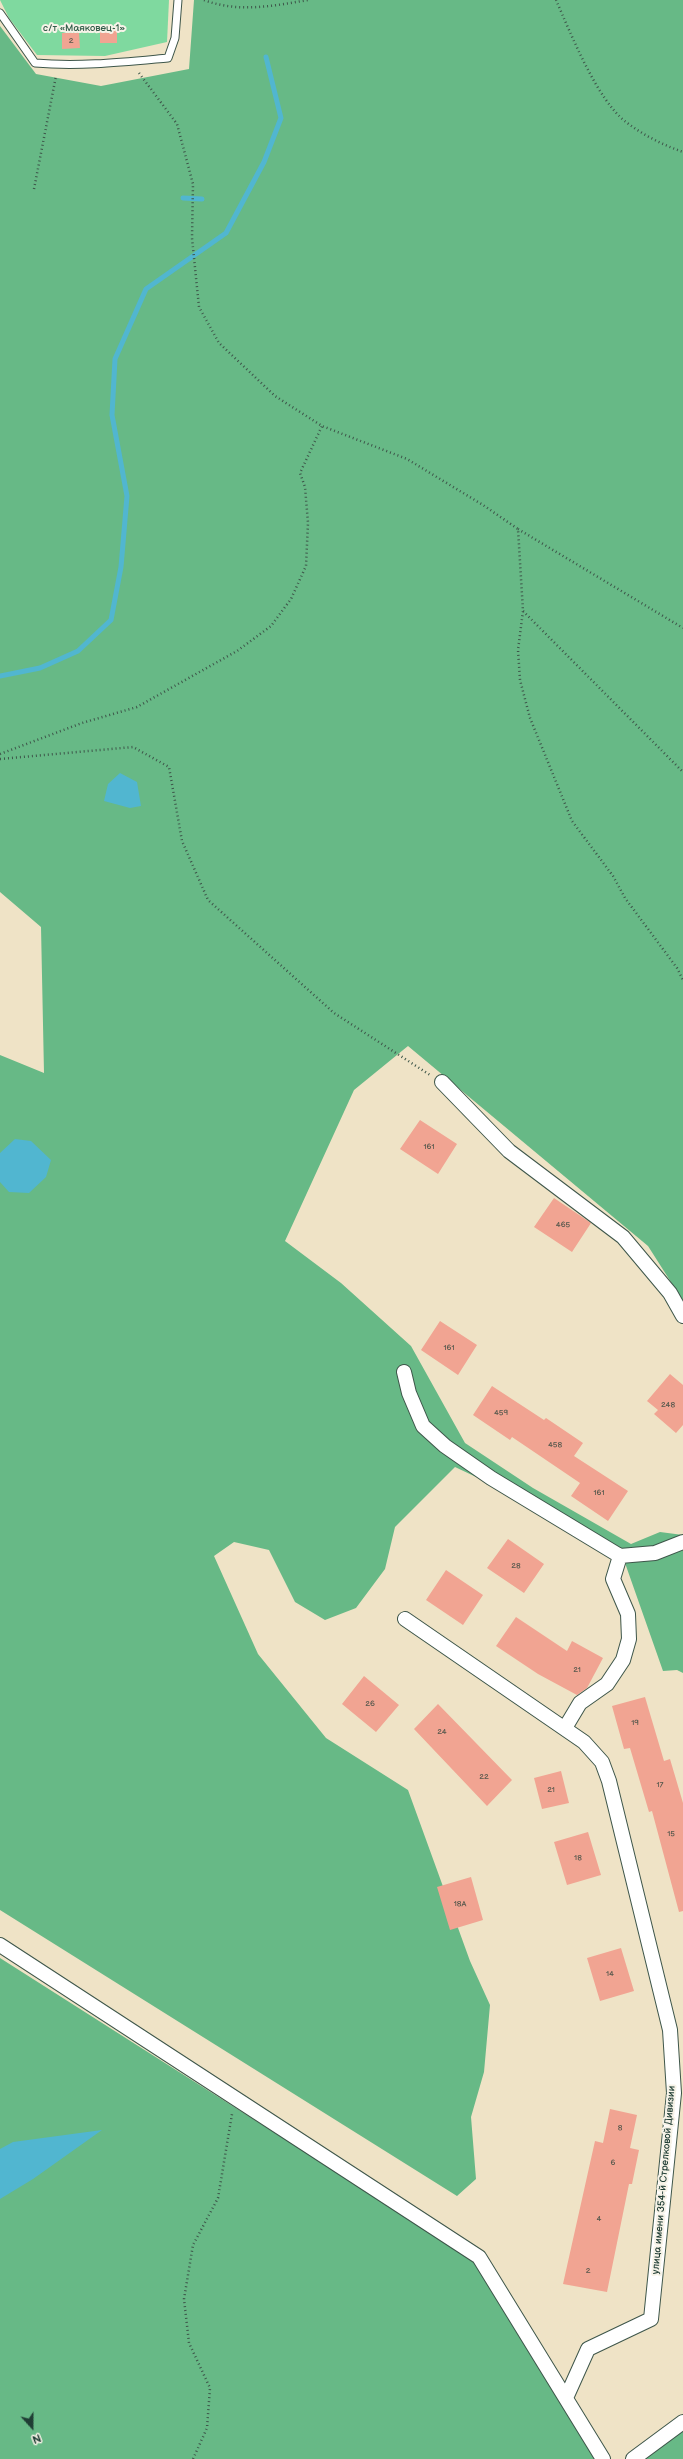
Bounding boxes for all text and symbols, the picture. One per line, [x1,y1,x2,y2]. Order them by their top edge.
park label: с/т «Маяковец-1» [43,22,125,34]
house number: 2 [69,36,73,46]
house number: 161 [423,1142,435,1152]
house number: 465 [556,1220,570,1230]
house number: 161 [443,1343,455,1353]
house number: 248 [661,1400,675,1410]
house number: 459 [494,1408,508,1418]
house number: 458 [548,1440,562,1450]
house number: 161 [593,1488,605,1498]
house number: 28 [511,1561,521,1571]
house number: 21 [573,1665,581,1675]
house number: 26 [365,1699,375,1709]
house number: 19 [631,1718,639,1728]
house number: 24 [437,1727,447,1737]
house number: 22 [479,1772,489,1782]
house number: 17 [656,1780,664,1790]
house number: 21 [547,1785,555,1795]
house number: 15 [667,1829,675,1839]
house number: 18 [574,1853,582,1863]
house number: 18А [454,1899,466,1909]
house number: 14 [606,1969,614,1979]
street label: улица имени 354-й Стрелковой Дивизии [650,2085,678,2275]
house number: 8 [618,2123,622,2133]
house number: 6 [611,2158,615,2168]
house number: 4 [597,2214,601,2224]
house number: 2 [586,2266,590,2276]
north arrow [12,2407,52,2447]
text: N [30,2431,43,2446]

